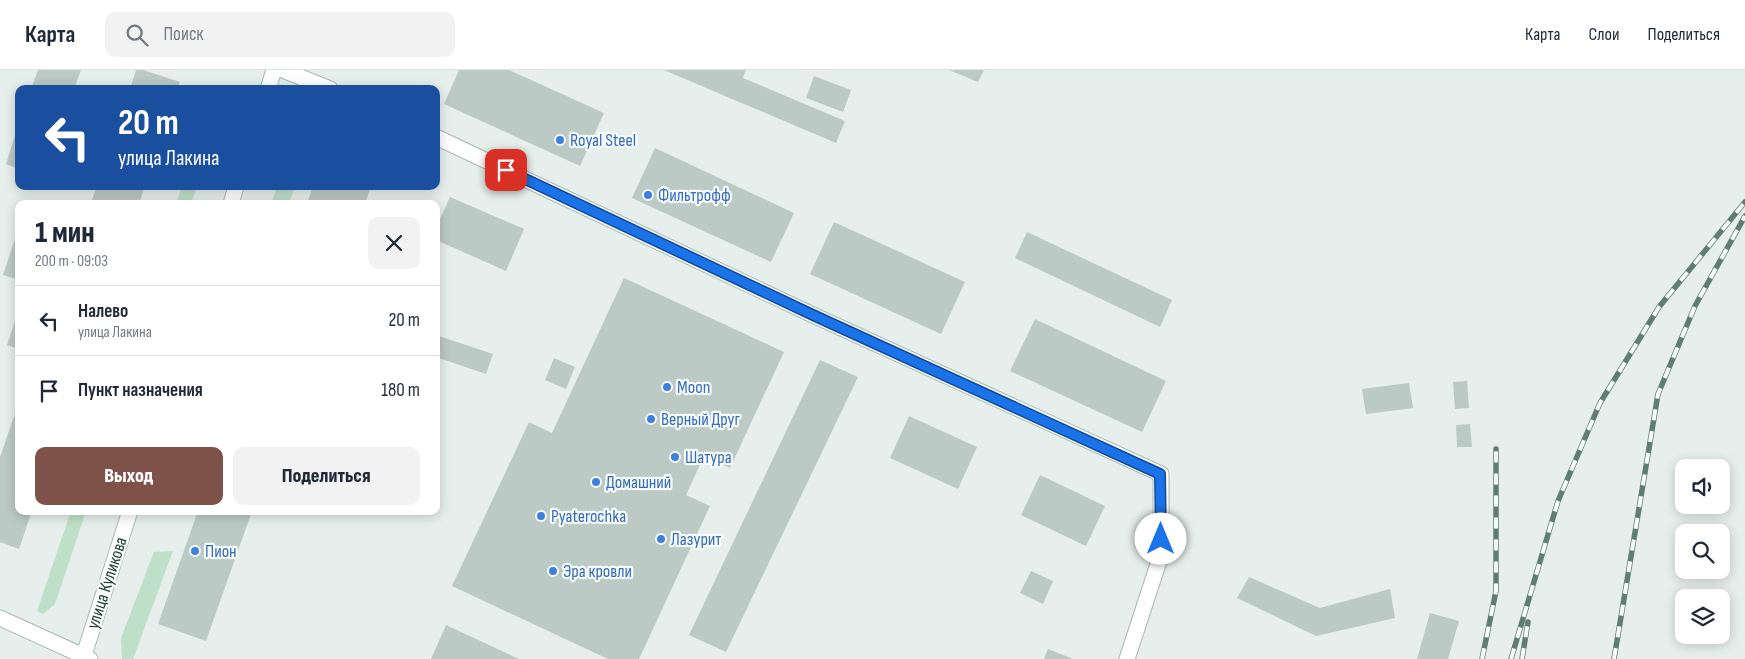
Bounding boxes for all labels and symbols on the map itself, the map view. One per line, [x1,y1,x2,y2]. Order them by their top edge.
place label: Royal Steel [570,130,636,151]
marker: Royal Steel [554,134,566,146]
pin [485,149,527,191]
place label: Фильтрофф [658,185,731,206]
marker: Фильтрофф [642,189,654,201]
place label: Moon [677,377,710,398]
marker: Moon [661,381,673,393]
place label: Верный Друг [661,409,740,430]
marker: Верный Друг [645,413,657,425]
place label: Шатура [685,447,732,468]
marker: Шатура [669,451,681,463]
place label: Домашний [606,472,671,493]
marker: Домашний [590,476,602,488]
place label: Pyaterochka [551,506,626,527]
marker: Pyaterochka [535,510,547,522]
position arrow [1134,512,1186,564]
place label: Лазурит [671,529,721,550]
marker: Лазурит [655,533,667,545]
street label: улица Куликова [82,534,132,632]
place label: Пион [205,541,237,562]
marker: Пион [189,545,201,557]
place label: Эра кровли [563,561,632,582]
marker: Эра кровли [547,565,559,577]

